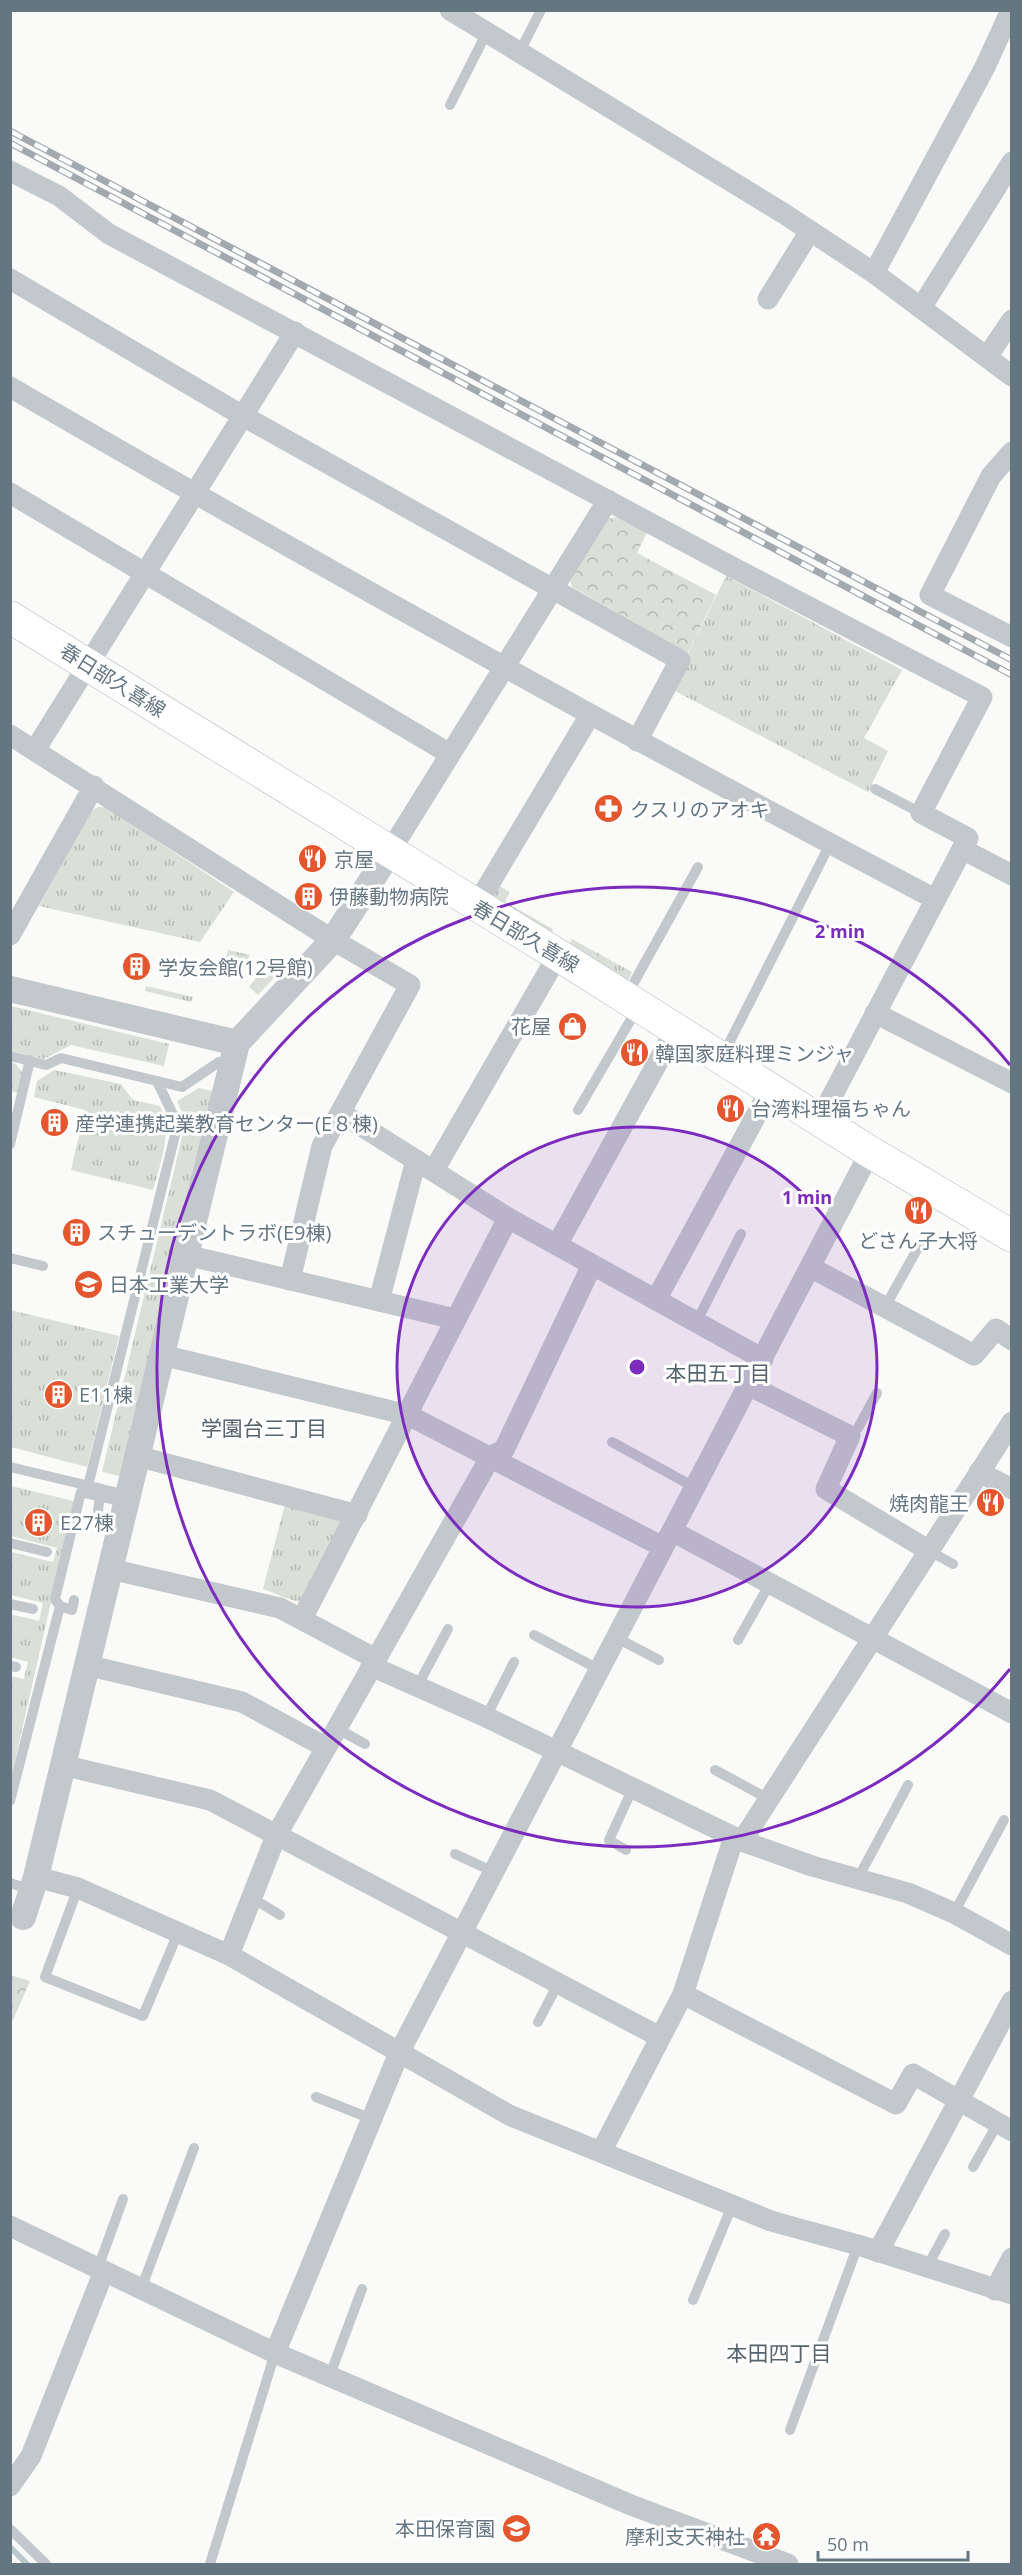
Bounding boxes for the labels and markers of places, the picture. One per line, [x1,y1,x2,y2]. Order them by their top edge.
pharmacy icon: クスリのアオキ [593,793,625,825]
place label: クスリのアオキ [630,796,769,823]
restaurant icon: 京屋 [297,843,329,875]
place label: 京屋 [334,846,374,873]
building icon: 伊藤動物病院 [292,880,324,912]
place label: 伊藤動物病院 [329,883,449,910]
building icon: 学友会館(12号館) [121,951,153,983]
place label: 学友会館(12号館) [158,954,313,981]
shop icon: 花屋 [556,1010,588,1042]
place label: 花屋 [511,1013,551,1040]
restaurant icon: 韓国家庭料理ミンジャ [618,1037,650,1069]
place label: 韓国家庭料理ミンジャ [655,1040,854,1067]
restaurant icon: 台湾料理福ちゃん [714,1092,746,1124]
place label: 台湾料理福ちゃん [751,1095,911,1122]
building icon: 産学連携起業教育センター(E８棟) [38,1107,70,1139]
place label: 産学連携起業教育センター(E８棟) [75,1110,378,1137]
restaurant icon: どさん子大将 [902,1194,934,1226]
building icon: スチューデントラボ(E9棟) [60,1216,92,1248]
place label: スチューデントラボ(E9棟) [97,1219,331,1246]
place label: どさん子大将 [858,1227,978,1254]
school or university icon: 日本工業大学 [72,1268,104,1300]
place label: 日本工業大学 [109,1271,229,1298]
centre of rings [627,1357,647,1377]
building icon: E11棟 [42,1378,74,1410]
place label: E11棟 [79,1381,133,1408]
restaurant icon: 焼肉龍王 [974,1487,1006,1519]
place label: 焼肉龍王 [889,1490,969,1517]
building icon: E27棟 [23,1506,55,1538]
place label: E27棟 [60,1509,114,1536]
school or university icon: 本田保育園 [500,2512,532,2544]
place label: 本田保育園 [395,2515,495,2542]
temple icon: 摩利支天神社 [750,2520,782,2552]
place label: 摩利支天神社 [625,2523,745,2550]

